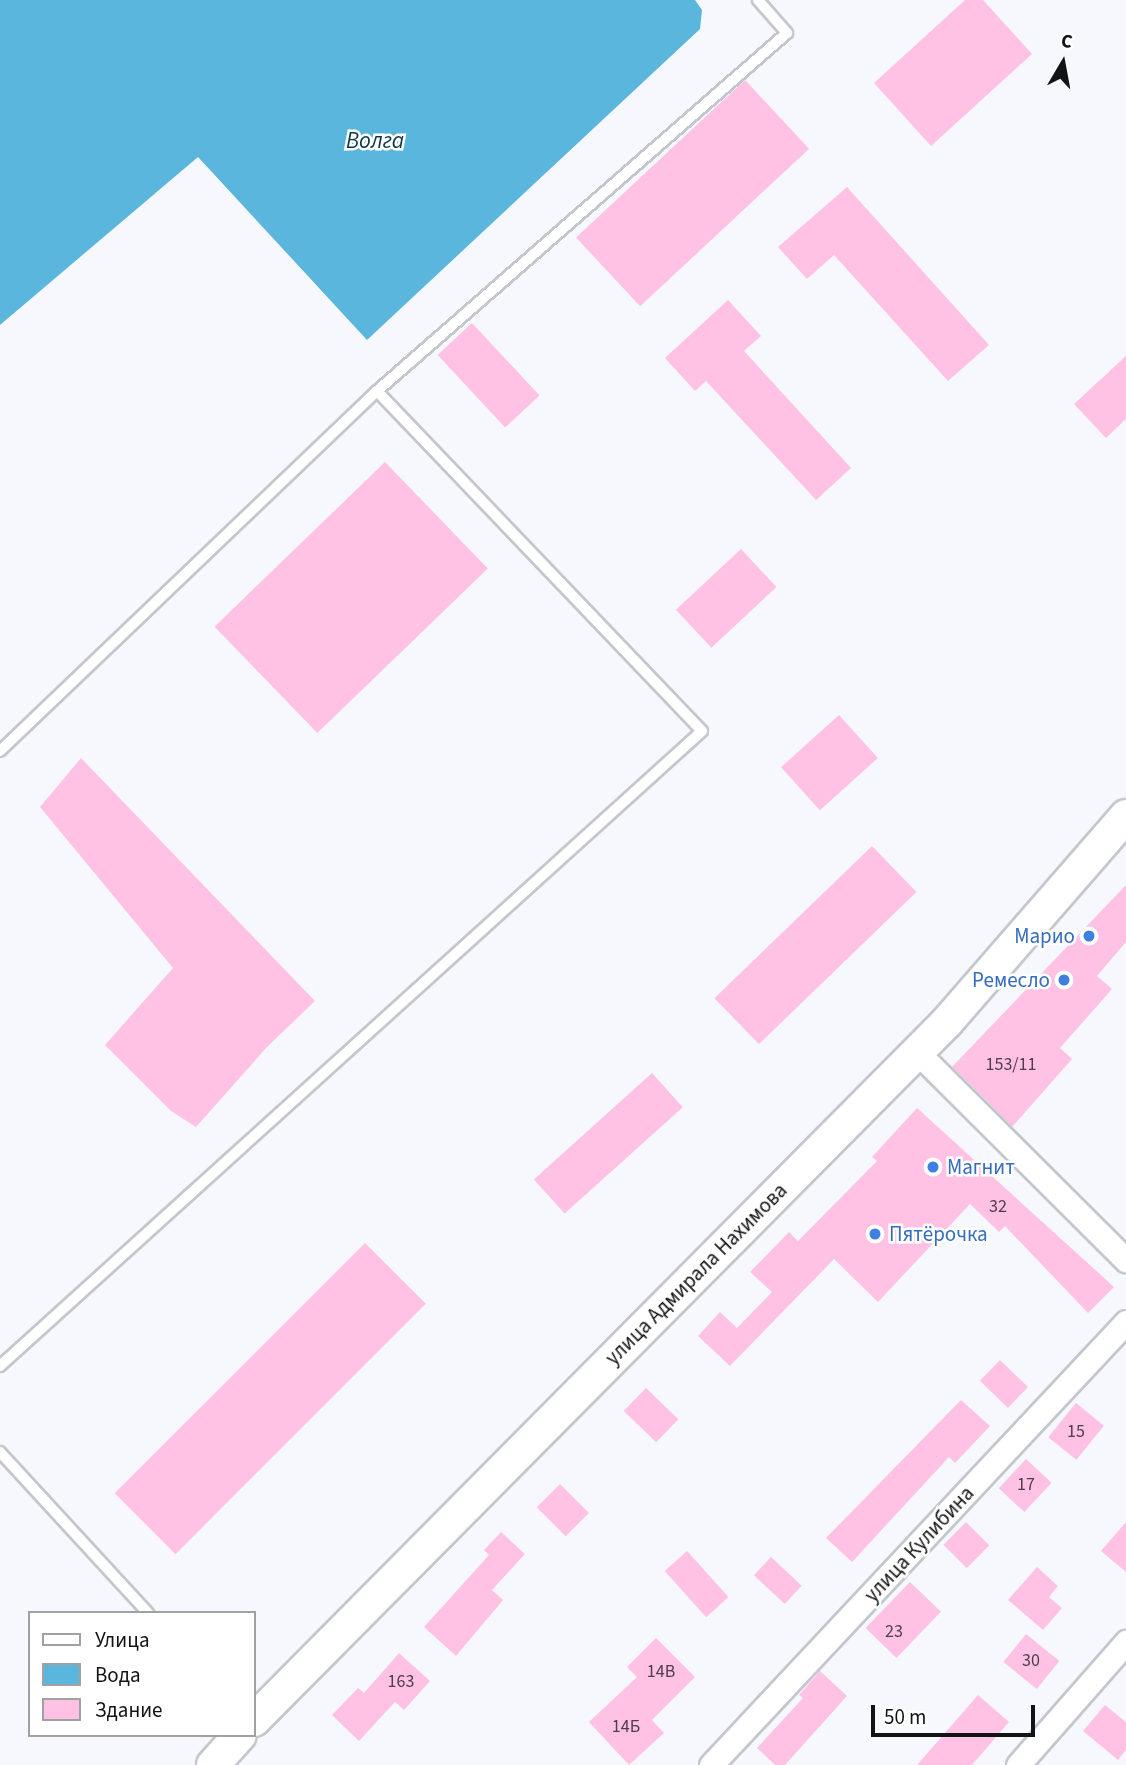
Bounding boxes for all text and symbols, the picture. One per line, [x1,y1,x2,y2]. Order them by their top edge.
north arrow [1028,28,1098,98]
text: С [1059,28,1075,56]
water label: Волга [346,127,404,155]
place label: Марио [1014,923,1075,949]
marker: Марио [1081,928,1097,944]
place label: Ремесло [972,967,1050,993]
marker: Ремесло [1056,972,1072,988]
house number: 153/11 [985,1054,1037,1076]
place label: Магнит [947,1154,1015,1180]
marker: Магнит [925,1159,941,1175]
street label: улица Адмирала Нахимова [600,1178,792,1370]
house number: 32 [989,1196,1007,1218]
place label: Пятёрочка [889,1221,988,1247]
marker: Пятёрочка [867,1226,883,1242]
house number: 15 [1067,1421,1085,1443]
house number: 17 [1017,1474,1035,1496]
street label: улица Кулибина [859,1481,979,1607]
legend [28,1611,256,1737]
house number: 23 [885,1621,903,1643]
text: Улица [95,1625,150,1655]
house number: 30 [1022,1650,1040,1672]
text: Вода [95,1660,141,1690]
house number: 14В [647,1661,675,1683]
house number: 163 [388,1671,414,1693]
scale bar [874,1692,1038,1736]
text: Здание [95,1695,163,1725]
text: 50 m [884,1702,926,1732]
house number: 14Б [612,1716,640,1738]

